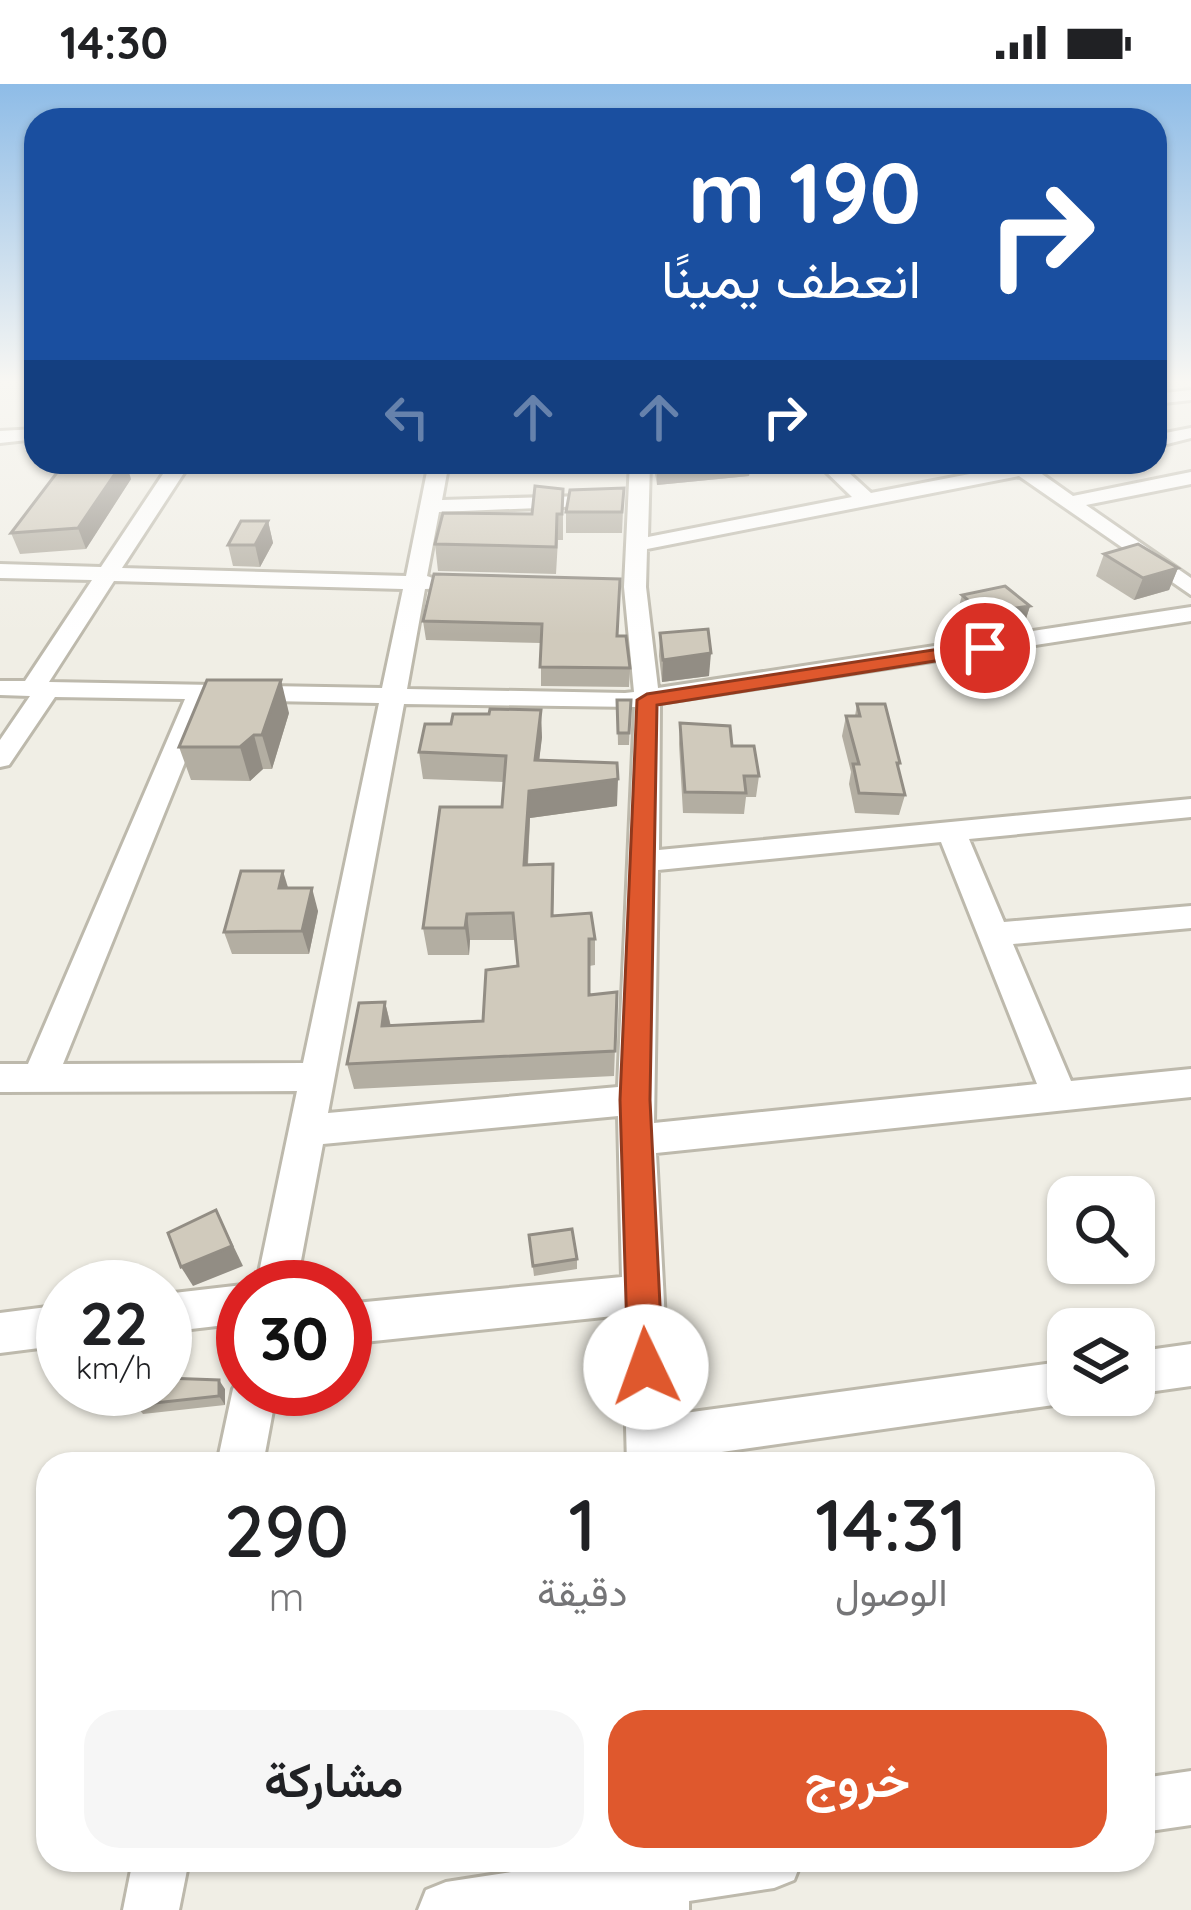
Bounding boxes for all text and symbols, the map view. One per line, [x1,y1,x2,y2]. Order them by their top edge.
text: 14:30 [60,14,168,70]
text: 190 m [688,139,921,244]
icon: right [963,156,1119,312]
text: انعطف يمينًا [661,244,921,312]
icon: left [374,384,440,450]
icon: ahead [500,384,566,450]
icon: ahead [626,384,692,450]
icon: right [752,384,818,450]
pin [934,597,1036,699]
icon: arrive [952,615,1018,681]
map controls [1047,1176,1155,1416]
button: search [1047,1176,1155,1284]
speed limit sign: 30 [216,1260,372,1416]
text: 22 [80,1285,148,1360]
position arrow [583,1304,709,1430]
button: layers [1047,1308,1155,1416]
text: km/h [76,1349,152,1387]
text: 1 [568,1479,596,1569]
text: 14:31 [815,1479,967,1569]
text: 290 [224,1485,349,1575]
text: دقيقة [537,1567,627,1616]
text: الوصول [835,1567,947,1616]
text: m [269,1572,304,1621]
button: مشاركة [84,1710,584,1848]
button: خروج [608,1710,1107,1848]

